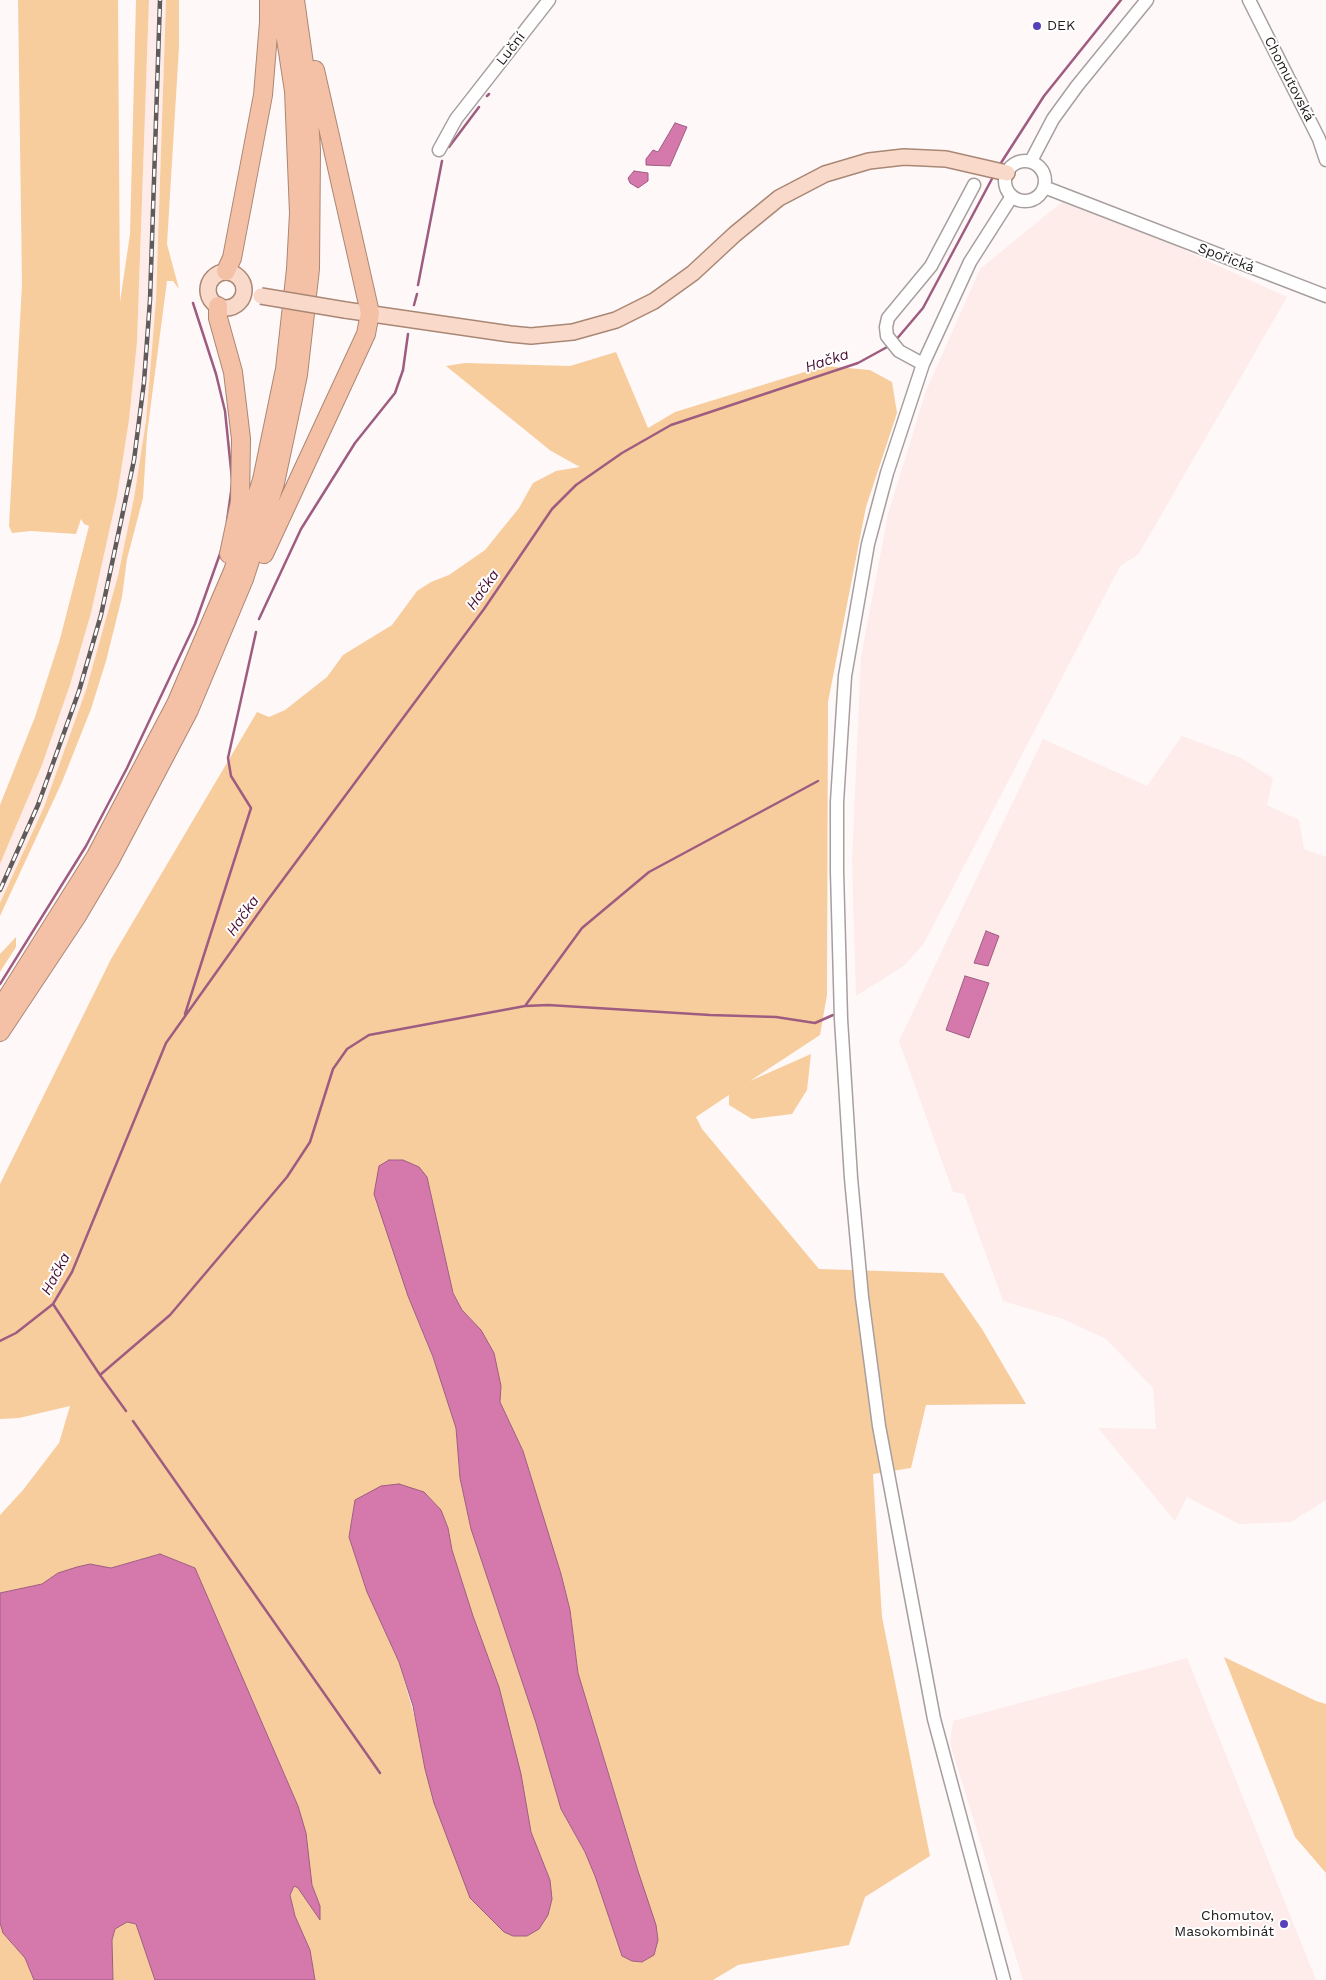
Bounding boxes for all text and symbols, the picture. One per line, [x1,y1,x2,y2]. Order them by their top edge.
place label: DEK [1047,18,1075,34]
marker: DEK [1031,20,1043,32]
street label: Luční [493,29,529,69]
street label: Chomutovská [1260,34,1318,124]
street label: Spořická [1195,240,1257,276]
water label: Hačka [803,345,851,377]
water label: Hačka [463,566,503,614]
water label: Hačka [223,892,263,940]
water label: Hačka [37,1250,75,1298]
place label: Chomutov, Masokombinát [1174,1908,1274,1940]
marker: Chomutov, Masokombinát [1278,1918,1290,1930]

